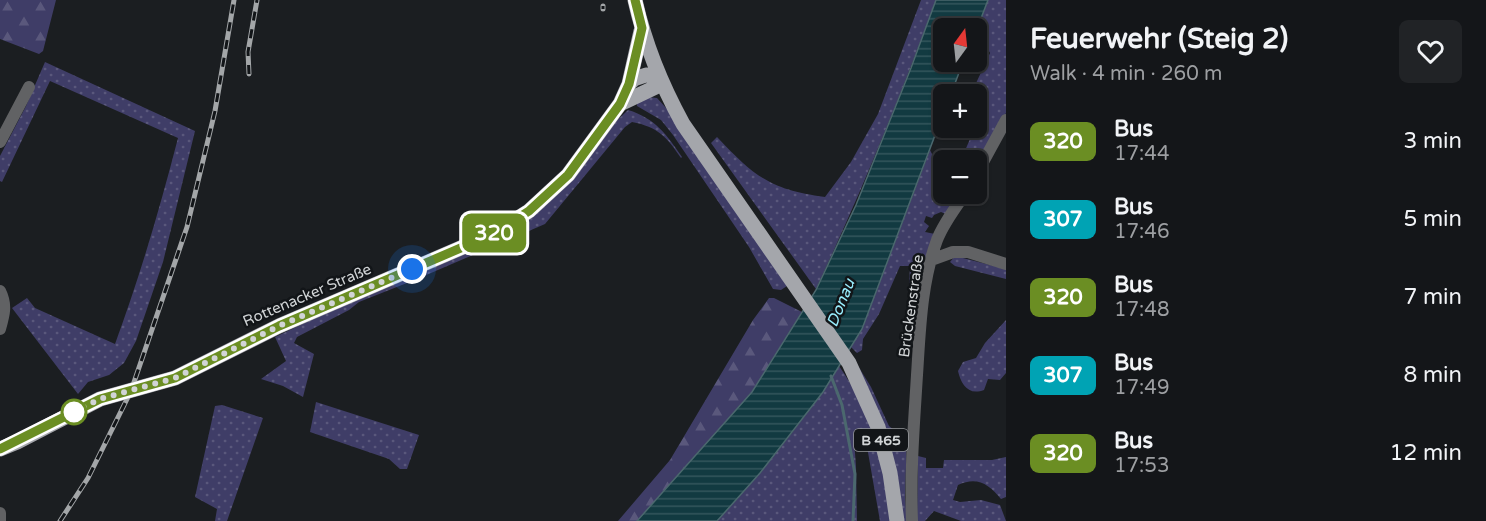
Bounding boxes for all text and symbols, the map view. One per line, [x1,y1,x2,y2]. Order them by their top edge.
north arrow [933,18,987,72]
map controls [933,18,987,204]
button: heart [1399,20,1462,83]
text: Feuerwehr (Steig 2) [1030,22,1288,56]
text: Walk · 4 min · 260 m [1030,62,1222,86]
button: + [933,84,987,138]
text: Bus [1114,116,1153,142]
text: 3 min [1403,128,1462,154]
text: 320 [1043,129,1083,154]
text: 17:44 [1114,142,1169,166]
button: − [933,150,987,204]
text: Bus [1114,194,1153,220]
text: 5 min [1403,206,1462,232]
text: 307 [1043,207,1083,232]
line badge: 320 [460,214,528,252]
text: 17:46 [1114,220,1169,244]
text: 320 [474,221,514,246]
your location [397,254,427,284]
street label: Brückenstraße [895,254,927,358]
street label: Rottenacker Straße [240,260,374,330]
text: Bus [1114,272,1153,298]
water label: Donau [822,275,860,330]
text: 7 min [1403,284,1462,310]
text: 320 [1043,285,1083,310]
text: 17:48 [1114,298,1169,322]
text: Bus [1114,350,1153,376]
text: 8 min [1403,362,1462,388]
text: 307 [1043,363,1083,388]
text: 17:49 [1114,376,1169,400]
unlabelled marker [61,399,87,425]
text: Bus [1114,428,1153,454]
road number: B 465 [854,429,908,451]
text: 12 min [1390,440,1462,466]
text: 320 [1043,441,1083,466]
text: 17:53 [1114,454,1169,478]

